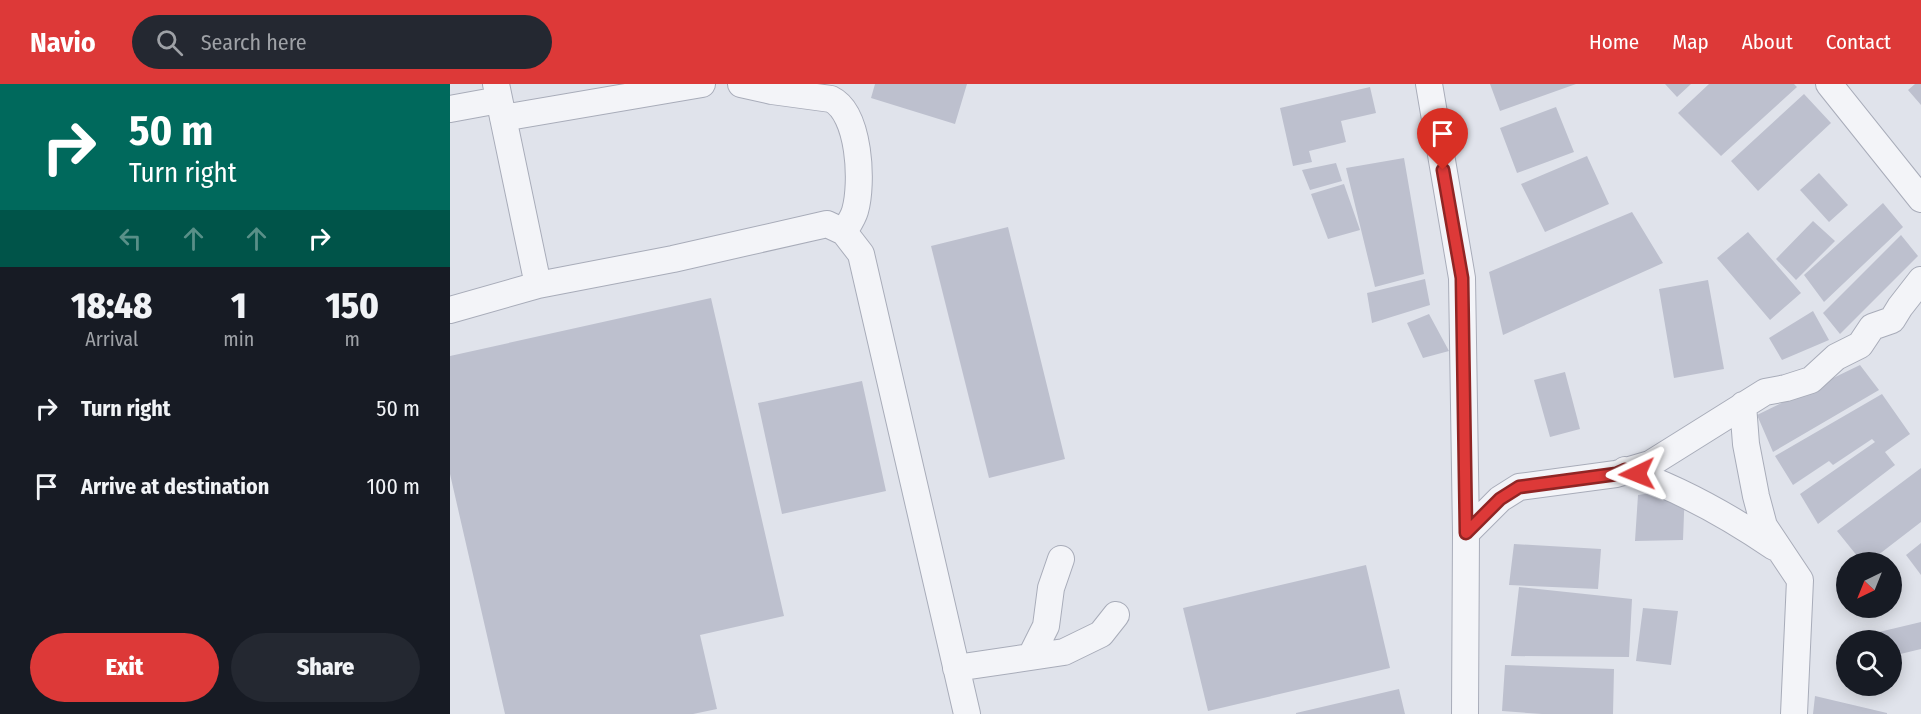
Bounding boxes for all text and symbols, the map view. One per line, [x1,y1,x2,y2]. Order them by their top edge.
search box [132,15,552,69]
text: Navio [30,26,96,59]
icon: search [153,26,186,59]
text: Search here [201,29,307,56]
text: Home [1589,29,1639,55]
text: Map [1672,29,1709,55]
text: About [1742,29,1793,55]
text: Contact [1826,29,1891,55]
text: 50 m [129,106,213,156]
icon: right [30,108,108,186]
pin [1417,108,1468,170]
icon: arrive [1426,117,1459,150]
text: Turn right [129,157,237,189]
icon: left [114,222,147,255]
icon: ahead [177,222,210,255]
icon: ahead [240,222,273,255]
icon: right [303,222,336,255]
text: 18:48 [71,284,152,328]
text: 1 [231,284,247,328]
text: 150 [325,284,379,328]
text: Arrival [85,327,138,351]
text: min [223,327,254,351]
text: m [344,327,360,351]
icon: right [30,392,63,425]
text: Turn right [81,395,170,422]
text: 50 m [376,395,420,422]
position arrow [1605,442,1669,506]
icon: arrive [30,470,63,503]
text: Arrive at destination [81,473,269,500]
text: 100 m [366,473,420,500]
north arrow [1836,552,1902,618]
map controls [1836,552,1902,696]
button: search [1836,630,1902,696]
button: Exit [30,633,219,702]
button: Share [231,633,420,702]

